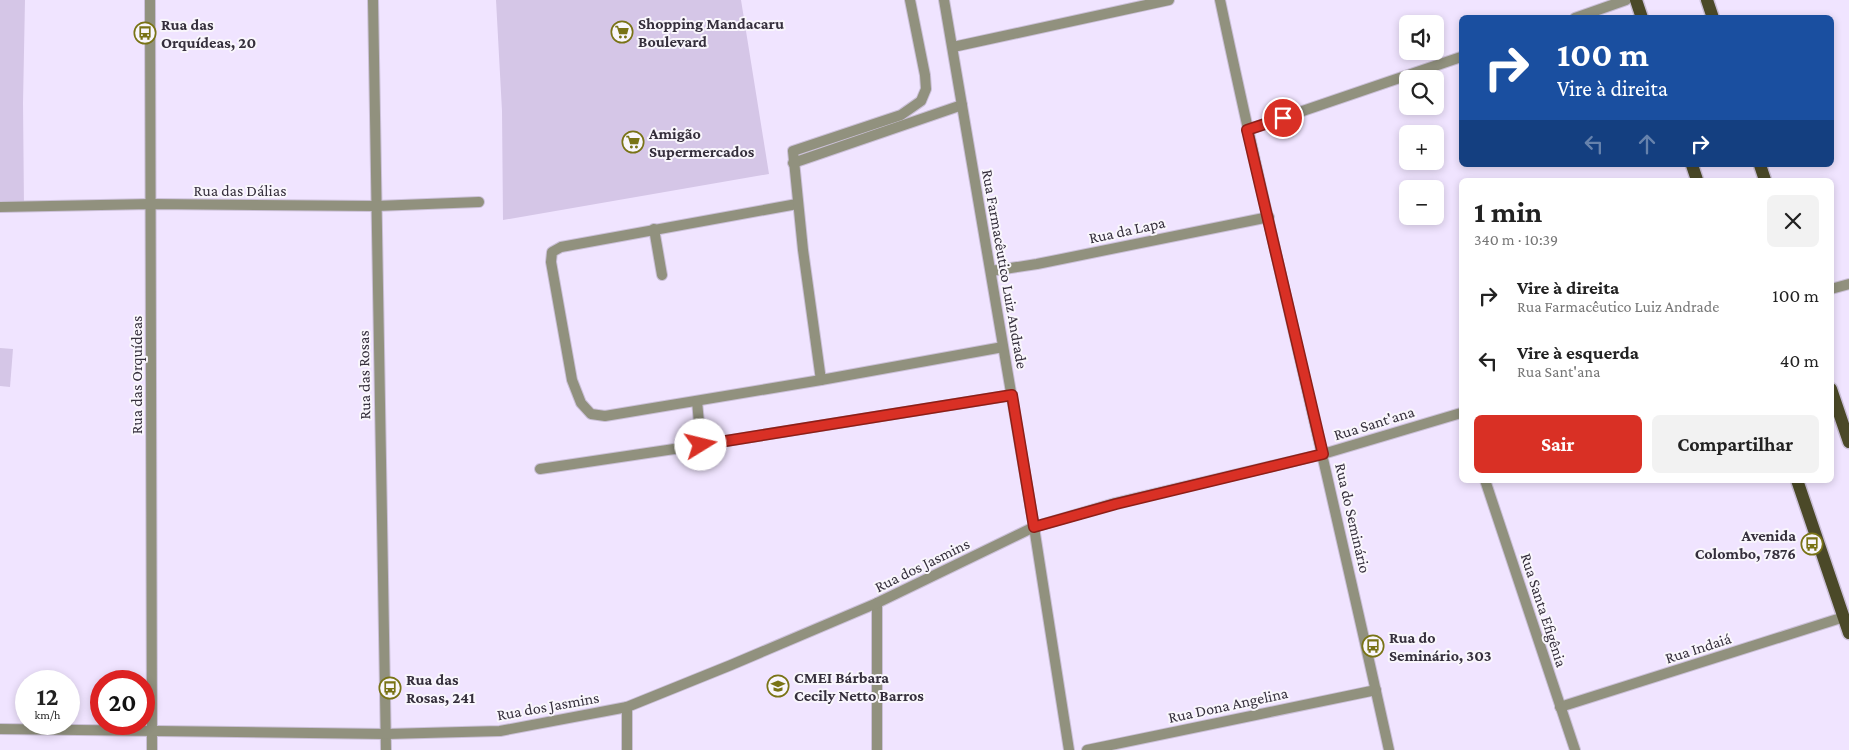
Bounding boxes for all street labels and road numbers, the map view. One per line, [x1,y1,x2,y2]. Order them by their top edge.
street label: Rua Farmacêutico Luiz Andrade [979,168,1031,370]
street label: Rua das Dálias [194,182,286,199]
street label: Rua da Lapa [1087,213,1167,247]
street label: Rua das Orquídeas [128,316,146,434]
street label: Rua das Rosas [355,330,373,420]
street label: Rua Sant'ana [1332,403,1417,443]
street label: Rua do Seminário [1332,461,1374,575]
street label: Rua dos Jasmins [872,535,973,596]
street label: Rua Santa Efigênia [1517,551,1571,670]
street label: Rua Indaiá [1663,629,1734,667]
street label: Rua Dona Angelina [1167,684,1290,727]
street label: Rua dos Jasmins [496,689,601,724]

